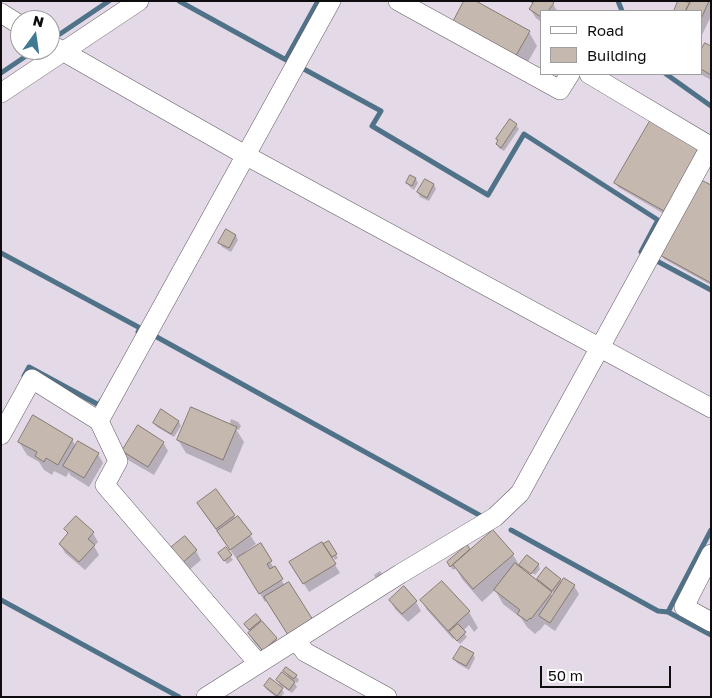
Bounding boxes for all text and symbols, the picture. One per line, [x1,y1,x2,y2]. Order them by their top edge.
north arrow [10,10,60,60]
legend [540,10,702,75]
text: N [31,11,46,30]
text: Road [587,21,624,39]
text: Building [587,46,647,64]
scale bar [542,656,673,688]
text: 50 m [548,666,583,684]

